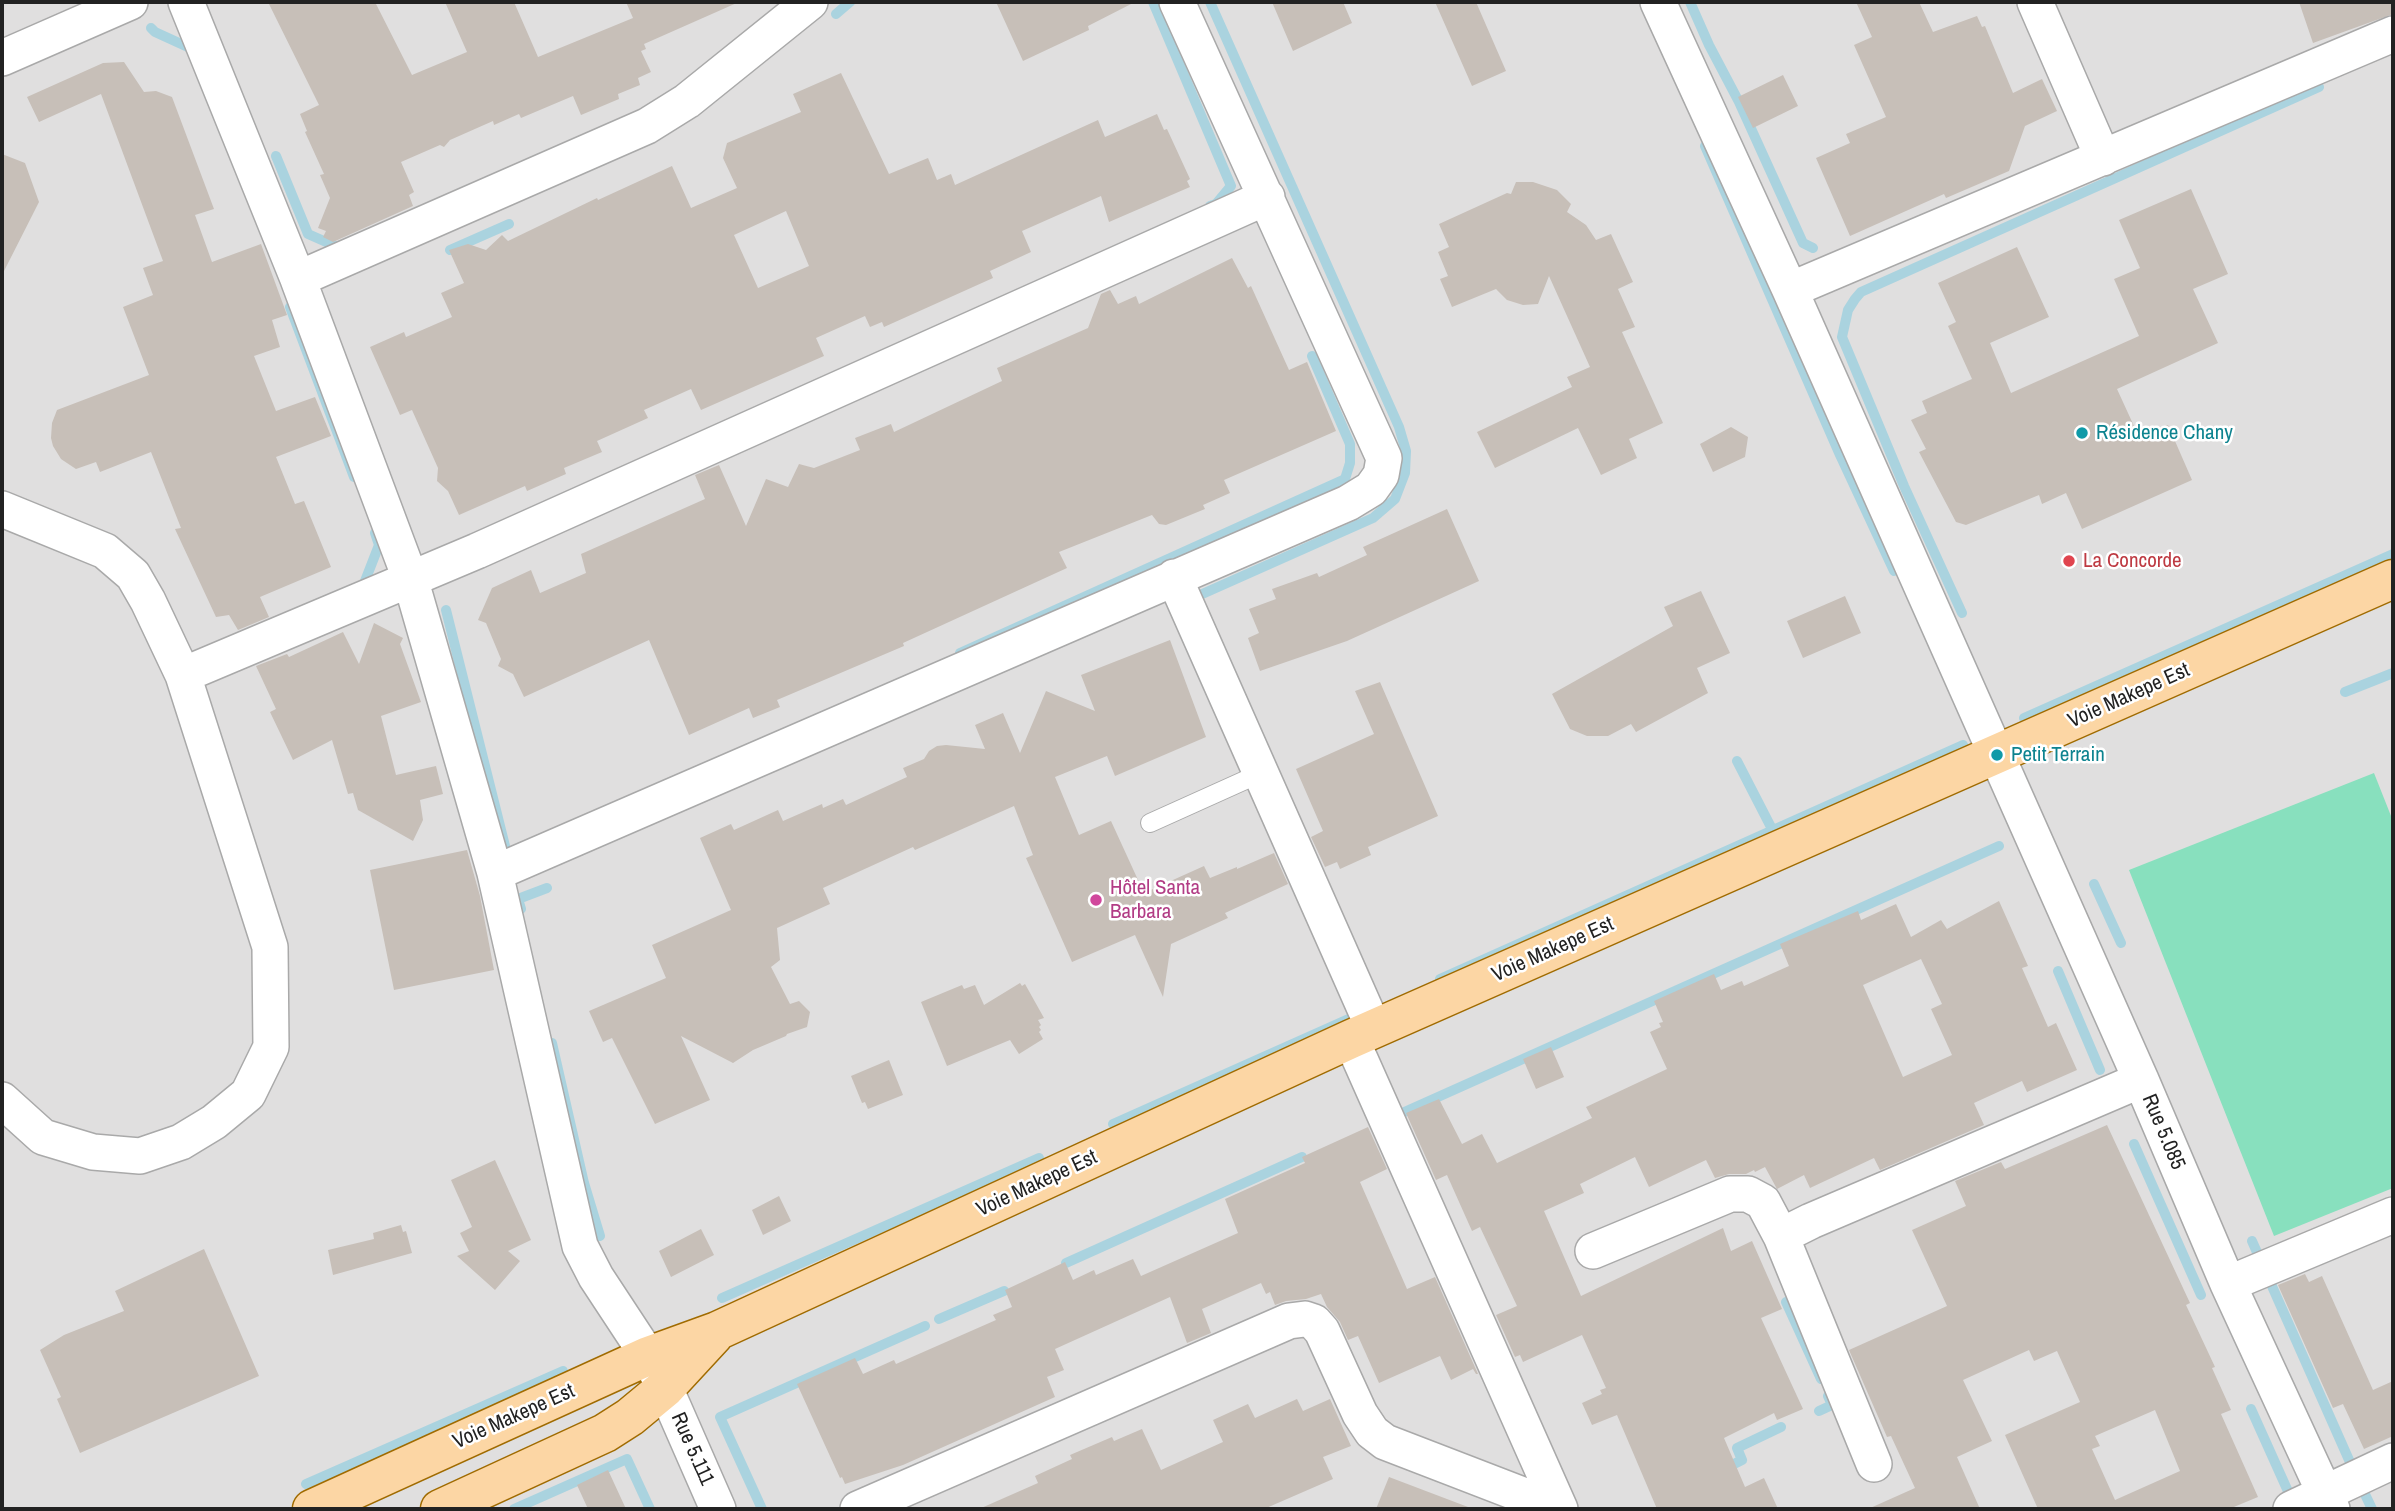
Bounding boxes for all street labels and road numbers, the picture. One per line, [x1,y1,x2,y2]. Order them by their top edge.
street label: Voie Makepe Est [2064,658,2194,734]
street label: Voie Makepe Est [1488,912,1618,988]
street label: Rue 5.085 [2136,1091,2190,1173]
street label: Voie Makepe Est [973,1145,1101,1223]
street label: Voie Makepe Est [449,1379,579,1455]
street label: Rue 5.111 [665,1409,719,1489]

